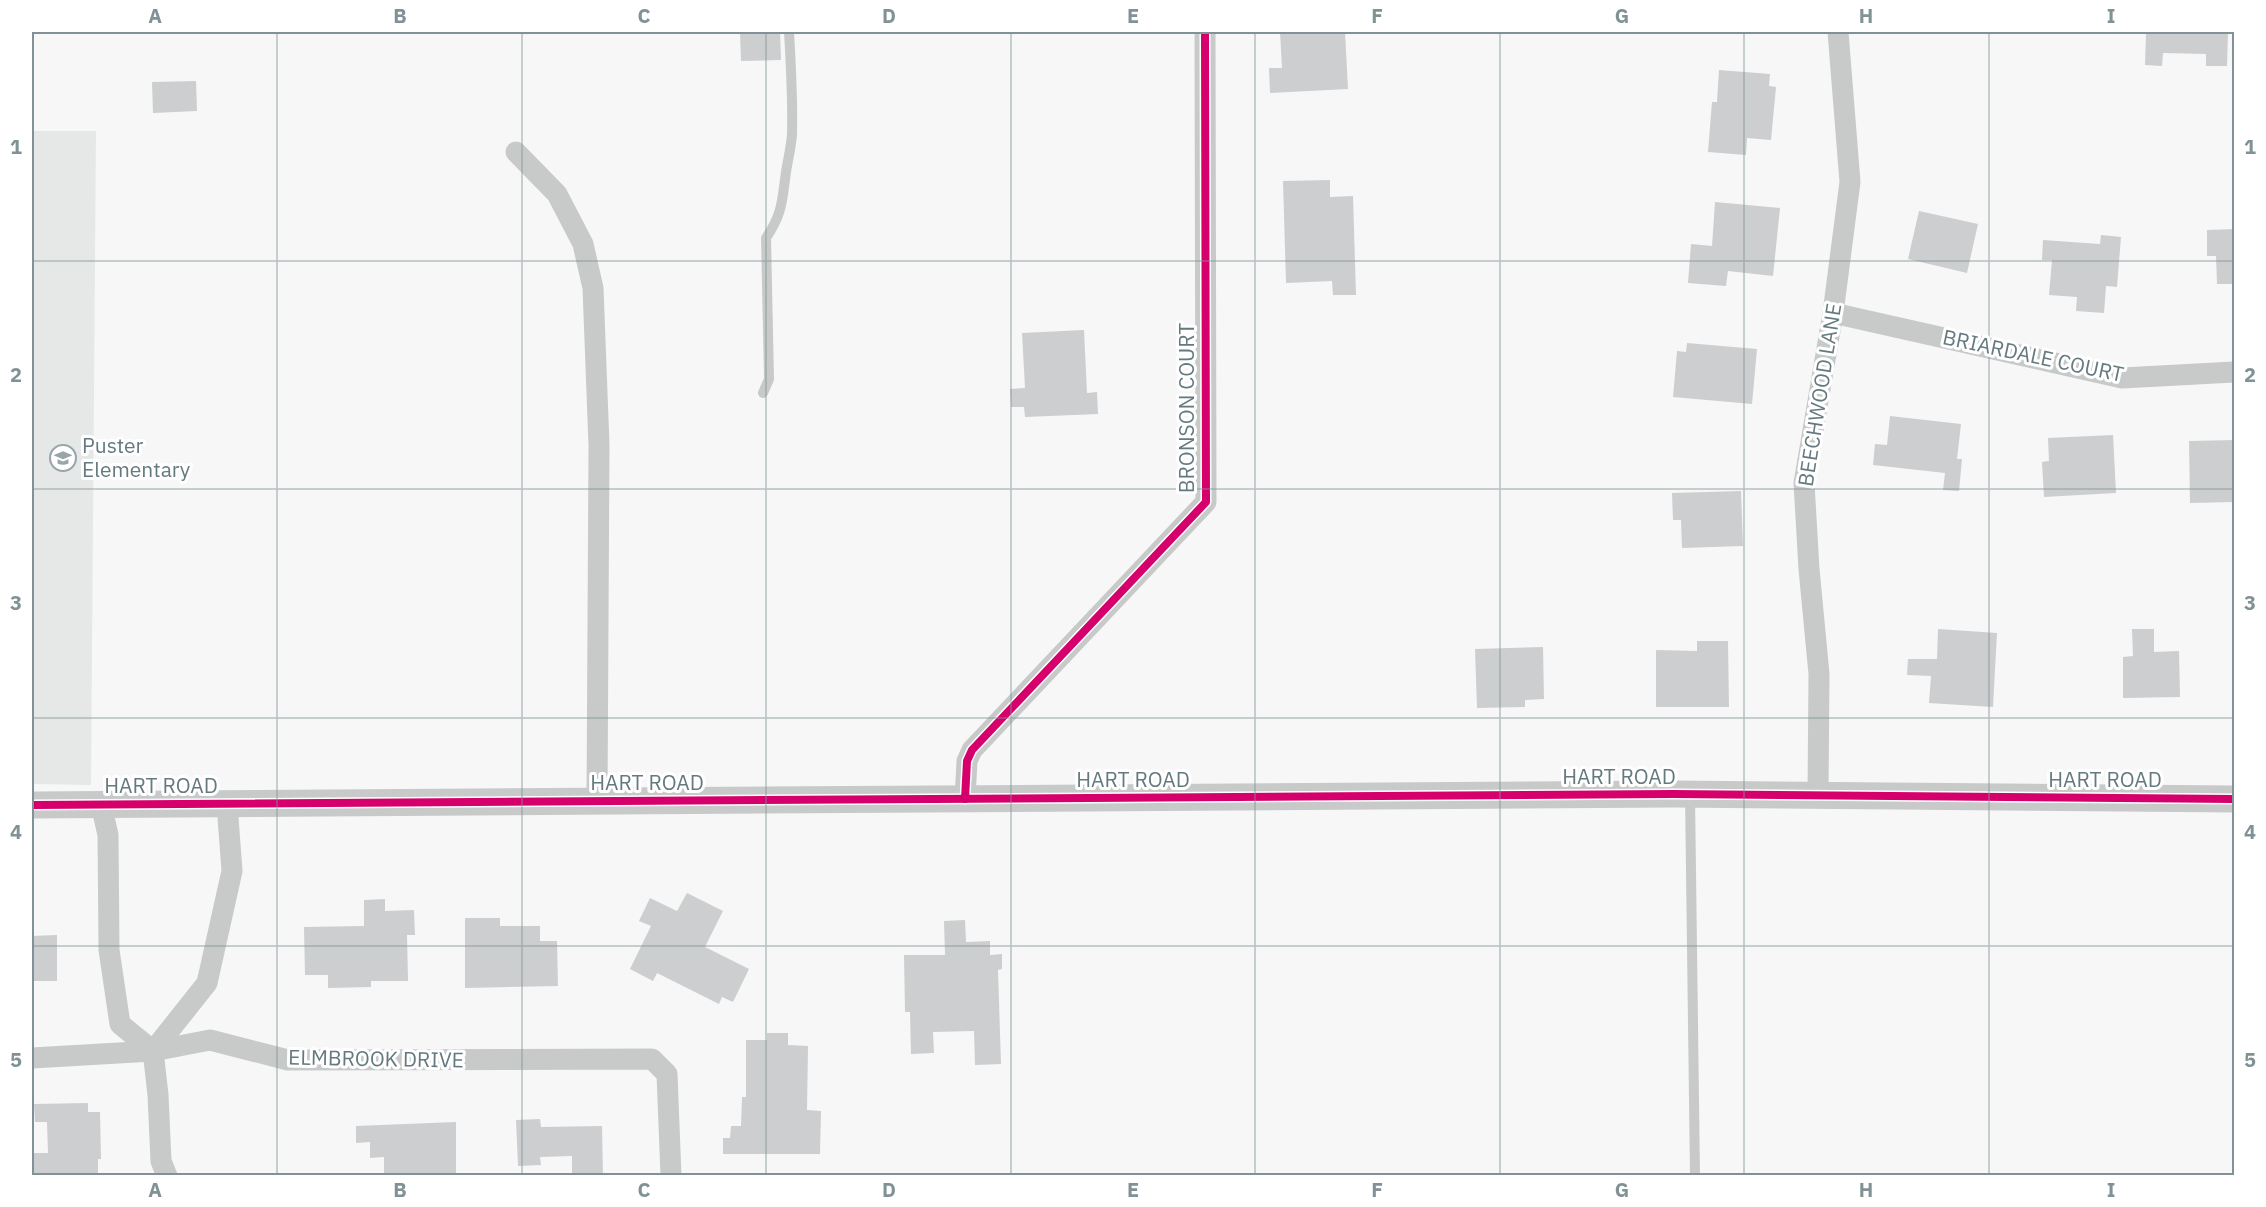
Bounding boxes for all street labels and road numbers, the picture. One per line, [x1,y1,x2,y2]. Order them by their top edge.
street label: BEECHWOOD LANE [1791,301,1847,488]
street label: BRIARDALE COURT [1940,322,2126,388]
street label: BRONSON COURT [1172,323,1200,493]
street label: HART ROAD [1562,762,1676,790]
street label: HART ROAD [1076,765,1190,793]
street label: HART ROAD [2048,765,2162,793]
street label: HART ROAD [590,768,704,796]
street label: HART ROAD [104,771,218,799]
street label: ELMBROOK DRIVE [288,1042,464,1074]

